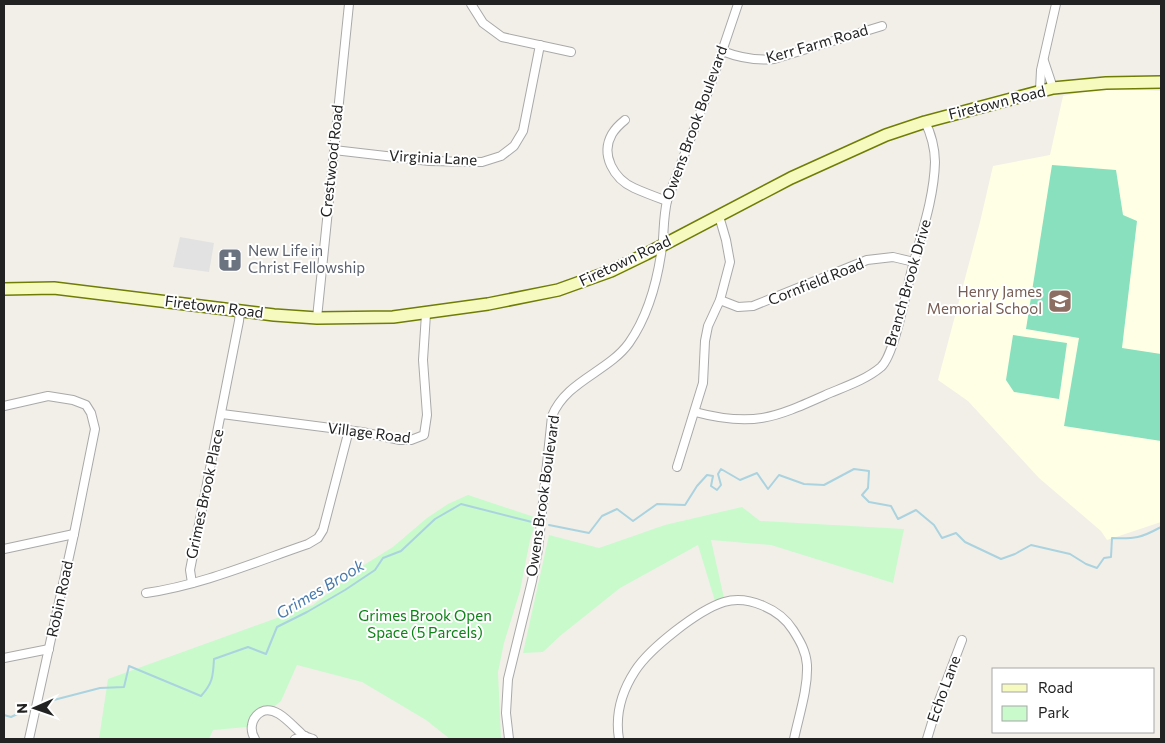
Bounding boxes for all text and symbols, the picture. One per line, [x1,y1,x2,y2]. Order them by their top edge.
street label: Kerr Farm Road [764,20,870,66]
street label: Owens Brook Boulevard [658,43,730,202]
street label: Firetown Road [946,81,1047,123]
street label: Crestwood Road [316,104,346,218]
street label: Virginia Lane [389,146,478,168]
street label: Branch Brook Drive [880,217,934,348]
street label: Firetown Road [576,231,673,289]
place label: New Life in Christ Fellowship [248,241,365,276]
church icon: New Life in Christ Fellowship [217,247,243,273]
street label: Cornfield Road [765,254,866,309]
place label: Henry James Memorial School [927,282,1042,317]
school or university icon: Henry James Memorial School [1047,288,1073,314]
street label: Firetown Road [164,291,264,321]
street label: Owens Brook Boulevard [522,414,562,578]
street label: Village Road [327,418,412,446]
street label: Grimes Brook Place [181,427,227,560]
water label: Grimes Brook [272,555,367,622]
street label: Robin Road [42,559,76,639]
park label: Grimes Brook Open Space (5 Parcels) [358,606,492,641]
street label: Echo Lane [923,653,963,724]
legend [992,668,1155,733]
text: Road [1038,678,1073,696]
north arrow [10,683,60,733]
text: N [13,703,30,714]
text: Park [1038,703,1069,721]

